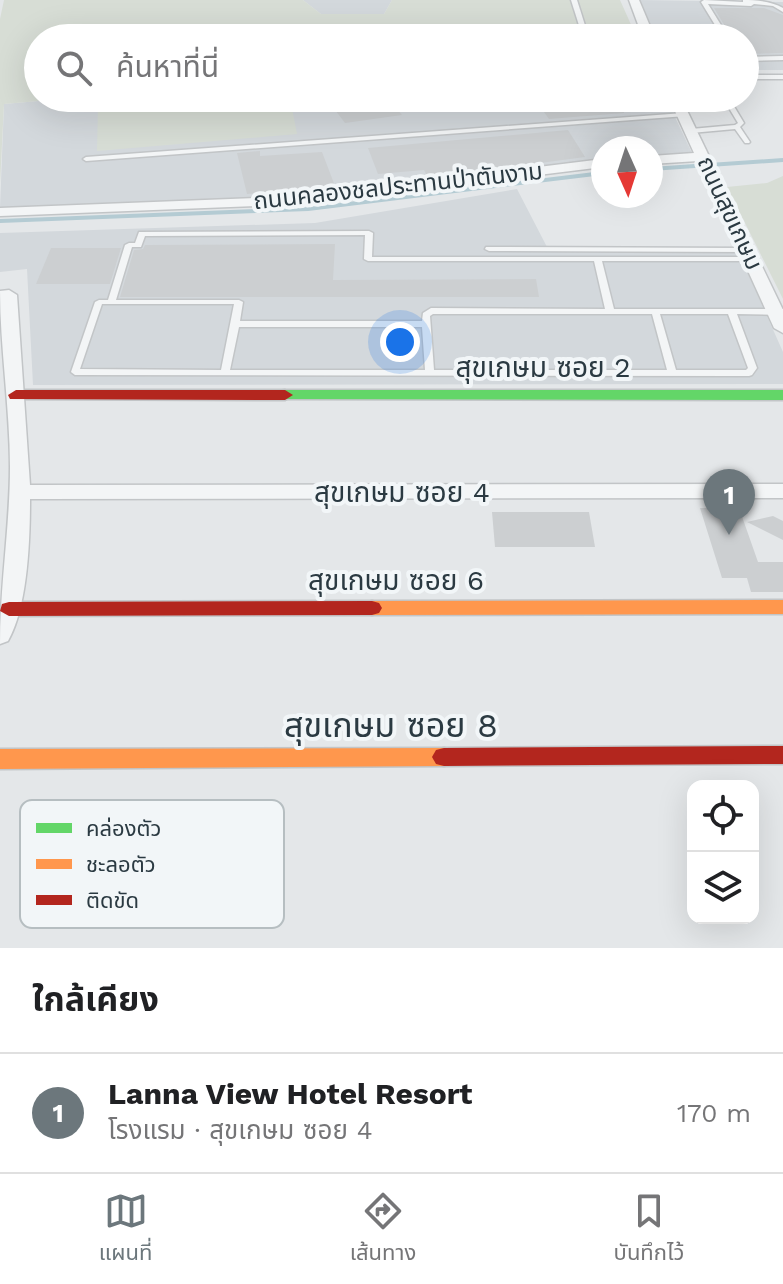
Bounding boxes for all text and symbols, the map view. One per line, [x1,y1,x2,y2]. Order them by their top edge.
search box [24,24,759,112]
icon: search [52,46,96,90]
text: ค้นหาที่นี่ [116,49,219,84]
north arrow [591,136,663,208]
street label: ถนนสุขเกษม [691,152,769,275]
street label: ถนนคลองชลประทานป่าตันงาม [252,157,544,215]
your location [380,322,420,362]
street label: สุขเกษม ซอย 2 [455,351,631,384]
pin: 1 [703,469,755,535]
street label: สุขเกษม ซอย 4 [314,476,490,509]
street label: สุขเกษม ซอย 6 [308,564,484,597]
street label: สุขเกษม ซอย 8 [284,705,498,746]
map controls [687,780,759,924]
button: locate [687,780,759,852]
legend [20,800,284,928]
text: คล่องตัว [86,816,161,841]
text: ชะลอตัว [86,852,156,877]
button: layers [687,852,759,924]
text: ติดขัด [86,888,139,913]
text: ใกล้เคียง [32,979,159,1019]
text: Lanna View Hotel Resort [108,1076,472,1111]
text: 1 [52,1098,64,1128]
text: 170 m [677,1098,751,1128]
text: โรงแรม · สุขเกษม ซอย 4 [108,1115,373,1145]
tab: แผนที่ [99,1189,152,1270]
tab: เส้นทาง [350,1189,416,1270]
tab: บันทึกไว้ [614,1189,684,1270]

